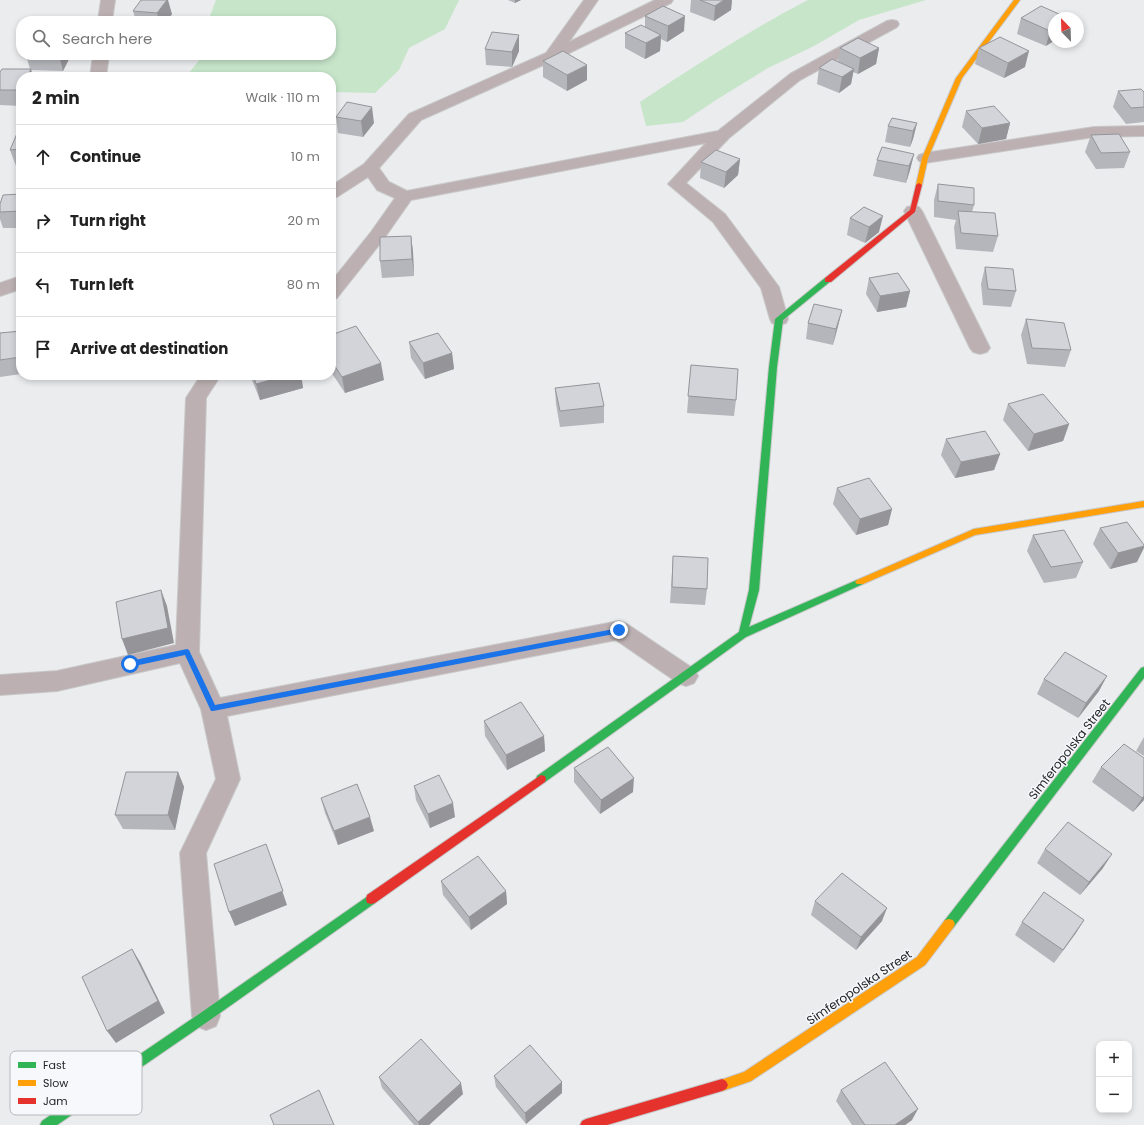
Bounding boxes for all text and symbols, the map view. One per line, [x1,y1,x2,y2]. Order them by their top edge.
north arrow [1048,12,1084,48]
search box [16,16,336,60]
icon: search [30,27,52,49]
text: Search here [62,28,152,49]
text: 2 min [32,86,80,110]
text: Walk · 110 m [246,88,320,107]
icon: ahead [32,146,54,168]
text: Continue [70,146,141,167]
text: 10 m [291,147,320,166]
icon: right [32,210,54,232]
text: Turn right [70,210,146,231]
text: 20 m [287,211,320,230]
icon: left [32,274,54,296]
text: Turn left [70,274,134,295]
text: 80 m [287,275,320,294]
icon: arrive [32,338,54,360]
text: Arrive at destination [70,338,228,359]
route end [610,621,628,639]
route start [121,655,139,673]
street label: Simferopolska Street [1024,695,1114,803]
street label: Simferopolska Street [803,945,915,1029]
map controls [1096,1041,1132,1113]
button: + [1096,1041,1132,1077]
legend [10,1051,142,1115]
text: Fast [43,1057,66,1073]
text: Slow [43,1075,68,1091]
button: − [1096,1077,1132,1113]
text: Jam [43,1093,68,1109]

